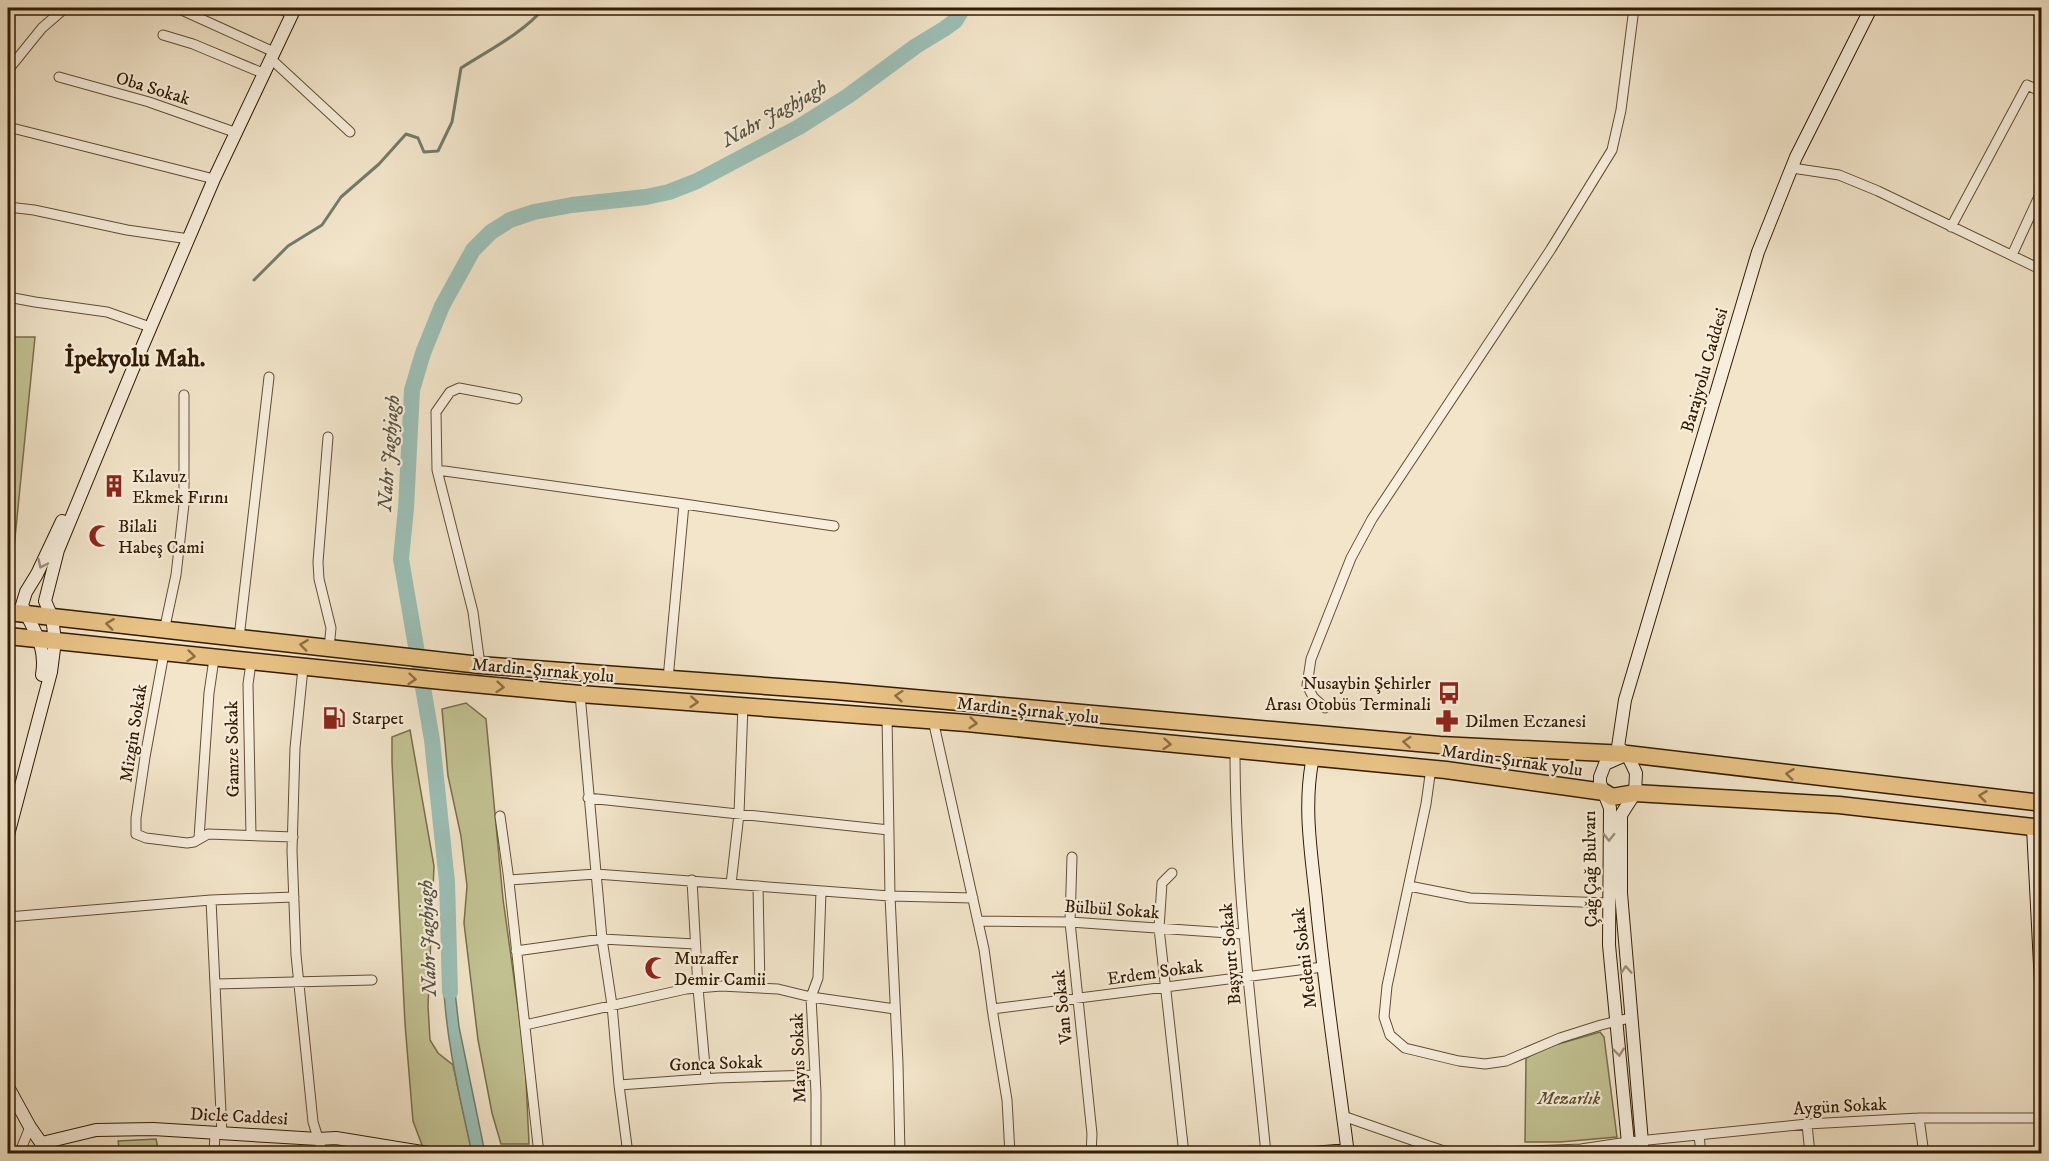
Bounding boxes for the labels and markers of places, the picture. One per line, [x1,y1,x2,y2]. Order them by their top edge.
place label: Kılavuz Ekmek Fırını [132,466,228,509]
building icon: Kılavuz Ekmek Fırını [101,473,127,499]
place label: Bilali Habeş Cami [118,516,204,559]
mosque icon: Bilali Habeş Cami [87,523,113,549]
place label: Nusaybin Şehirler Arası Otobüs Terminali [1265,673,1431,716]
bus stop icon: Nusaybin Şehirler Arası Otobüs Terminali [1436,680,1462,706]
fuel station icon: Starpet [321,705,347,731]
place label: Starpet [352,708,404,730]
pharmacy icon: Dilmen Eczanesi [1434,708,1460,734]
place label: Dilmen Eczanesi [1465,711,1586,733]
place label: Muzaffer Demir Camii [674,948,766,991]
mosque icon: Muzaffer Demir Camii [643,955,669,981]

